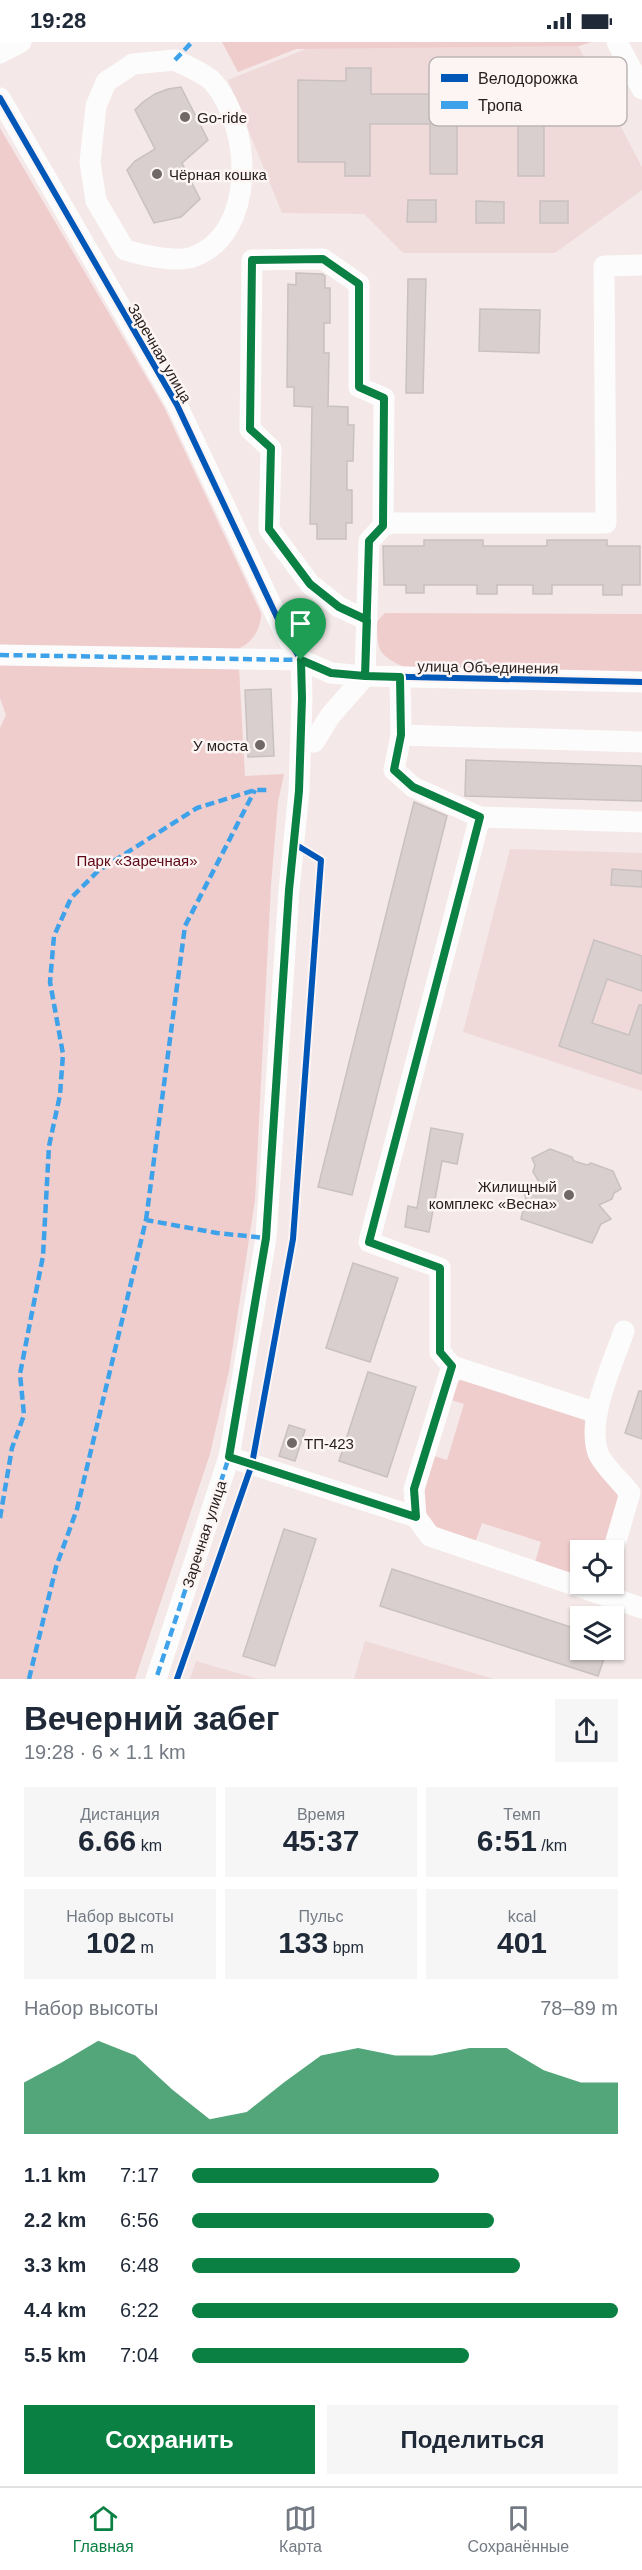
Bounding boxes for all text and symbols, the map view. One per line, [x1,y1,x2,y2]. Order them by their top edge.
text: 19:28 [30,8,86,33]
legend [429,57,627,126]
text: Велодорожка [478,70,578,87]
text: Тропа [478,97,522,114]
place label: Go-ride [197,109,247,126]
marker: Go-ride [178,110,192,124]
place label: Чёрная кошка [169,166,268,183]
marker: Чёрная кошка [150,167,164,181]
street label: Заречная улица [125,300,196,406]
pin [275,598,326,660]
icon: arrive [284,607,317,640]
street label: улица Объединения [417,657,559,677]
place label: У моста [193,737,249,754]
marker: У моста [253,738,267,752]
park label: Парк «Заречная» [76,852,198,869]
place label: Жилищный комплекс «Весна» [429,1178,557,1212]
marker: Жилищный комплекс «Весна» [562,1188,576,1202]
place label: ТП-423 [304,1435,354,1452]
marker: ТП-423 [285,1436,299,1450]
street label: Заречная улица [179,1478,230,1590]
map controls [570,1540,624,1660]
button: locate [570,1540,624,1594]
button: layers [570,1606,624,1660]
button: share [555,1699,618,1762]
text: Вечерний забег [24,1700,280,1737]
text: 19:28 · 6 × 1.1 km [24,1741,186,1763]
text: Дистанция [80,1806,160,1823]
text: Время [297,1806,345,1823]
text: Темп [503,1806,541,1823]
text: 6.66 [78,1824,136,1857]
text: 45:37 [283,1824,359,1857]
text: 6:51 [477,1824,537,1857]
text: km [136,1837,162,1854]
text: /km [537,1837,567,1854]
text: Набор высоты [66,1908,174,1925]
text: Пульс [299,1908,343,1925]
text: kcal [508,1908,536,1925]
text: 102 [86,1926,136,1959]
text: 133 [278,1926,328,1959]
text: 401 [497,1926,547,1959]
text: m [136,1939,154,1956]
text: bpm [328,1939,364,1956]
text: Набор высоты [24,1997,158,2019]
text: 78–89 m [540,1997,618,2019]
text: 1.1 km [24,2164,86,2186]
text: 7:17 [120,2164,159,2186]
text: 2.2 km [24,2209,86,2231]
text: 6:56 [120,2209,159,2231]
text: 3.3 km [24,2254,86,2276]
text: 6:48 [120,2254,159,2276]
text: 4.4 km [24,2299,86,2321]
text: 6:22 [120,2299,159,2321]
text: 5.5 km [24,2344,86,2366]
text: 7:04 [120,2344,159,2366]
button: Сохранить [24,2405,315,2474]
button: Поделиться [327,2405,618,2474]
tab: Главная [73,2502,134,2556]
tab: Карта [279,2502,322,2556]
tab: Сохранённые [467,2502,569,2556]

